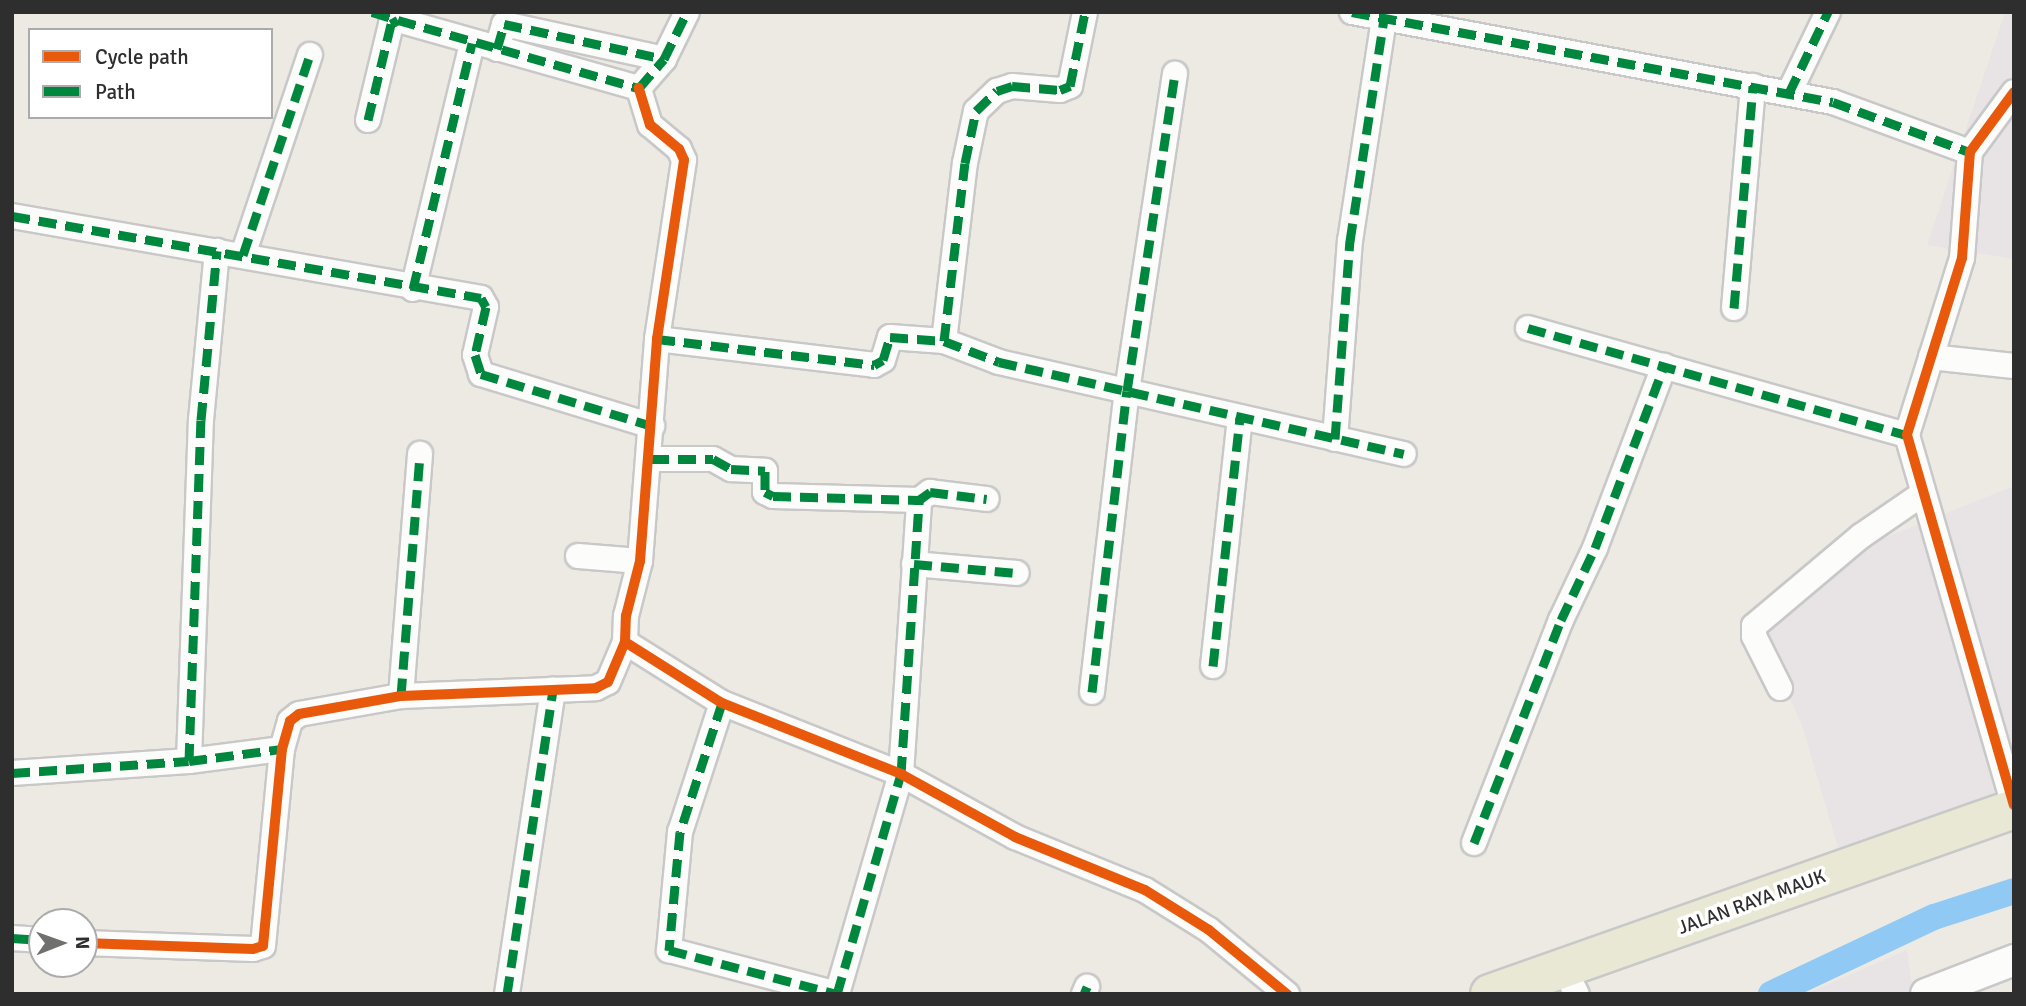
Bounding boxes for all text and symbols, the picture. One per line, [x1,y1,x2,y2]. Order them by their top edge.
legend [28,28,273,119]
text: Cycle path [95,44,189,70]
text: Path [95,79,136,105]
street label: JALAN RAYA MAUK [1675,866,1829,940]
north arrow [28,908,98,978]
text: N [70,936,94,949]

